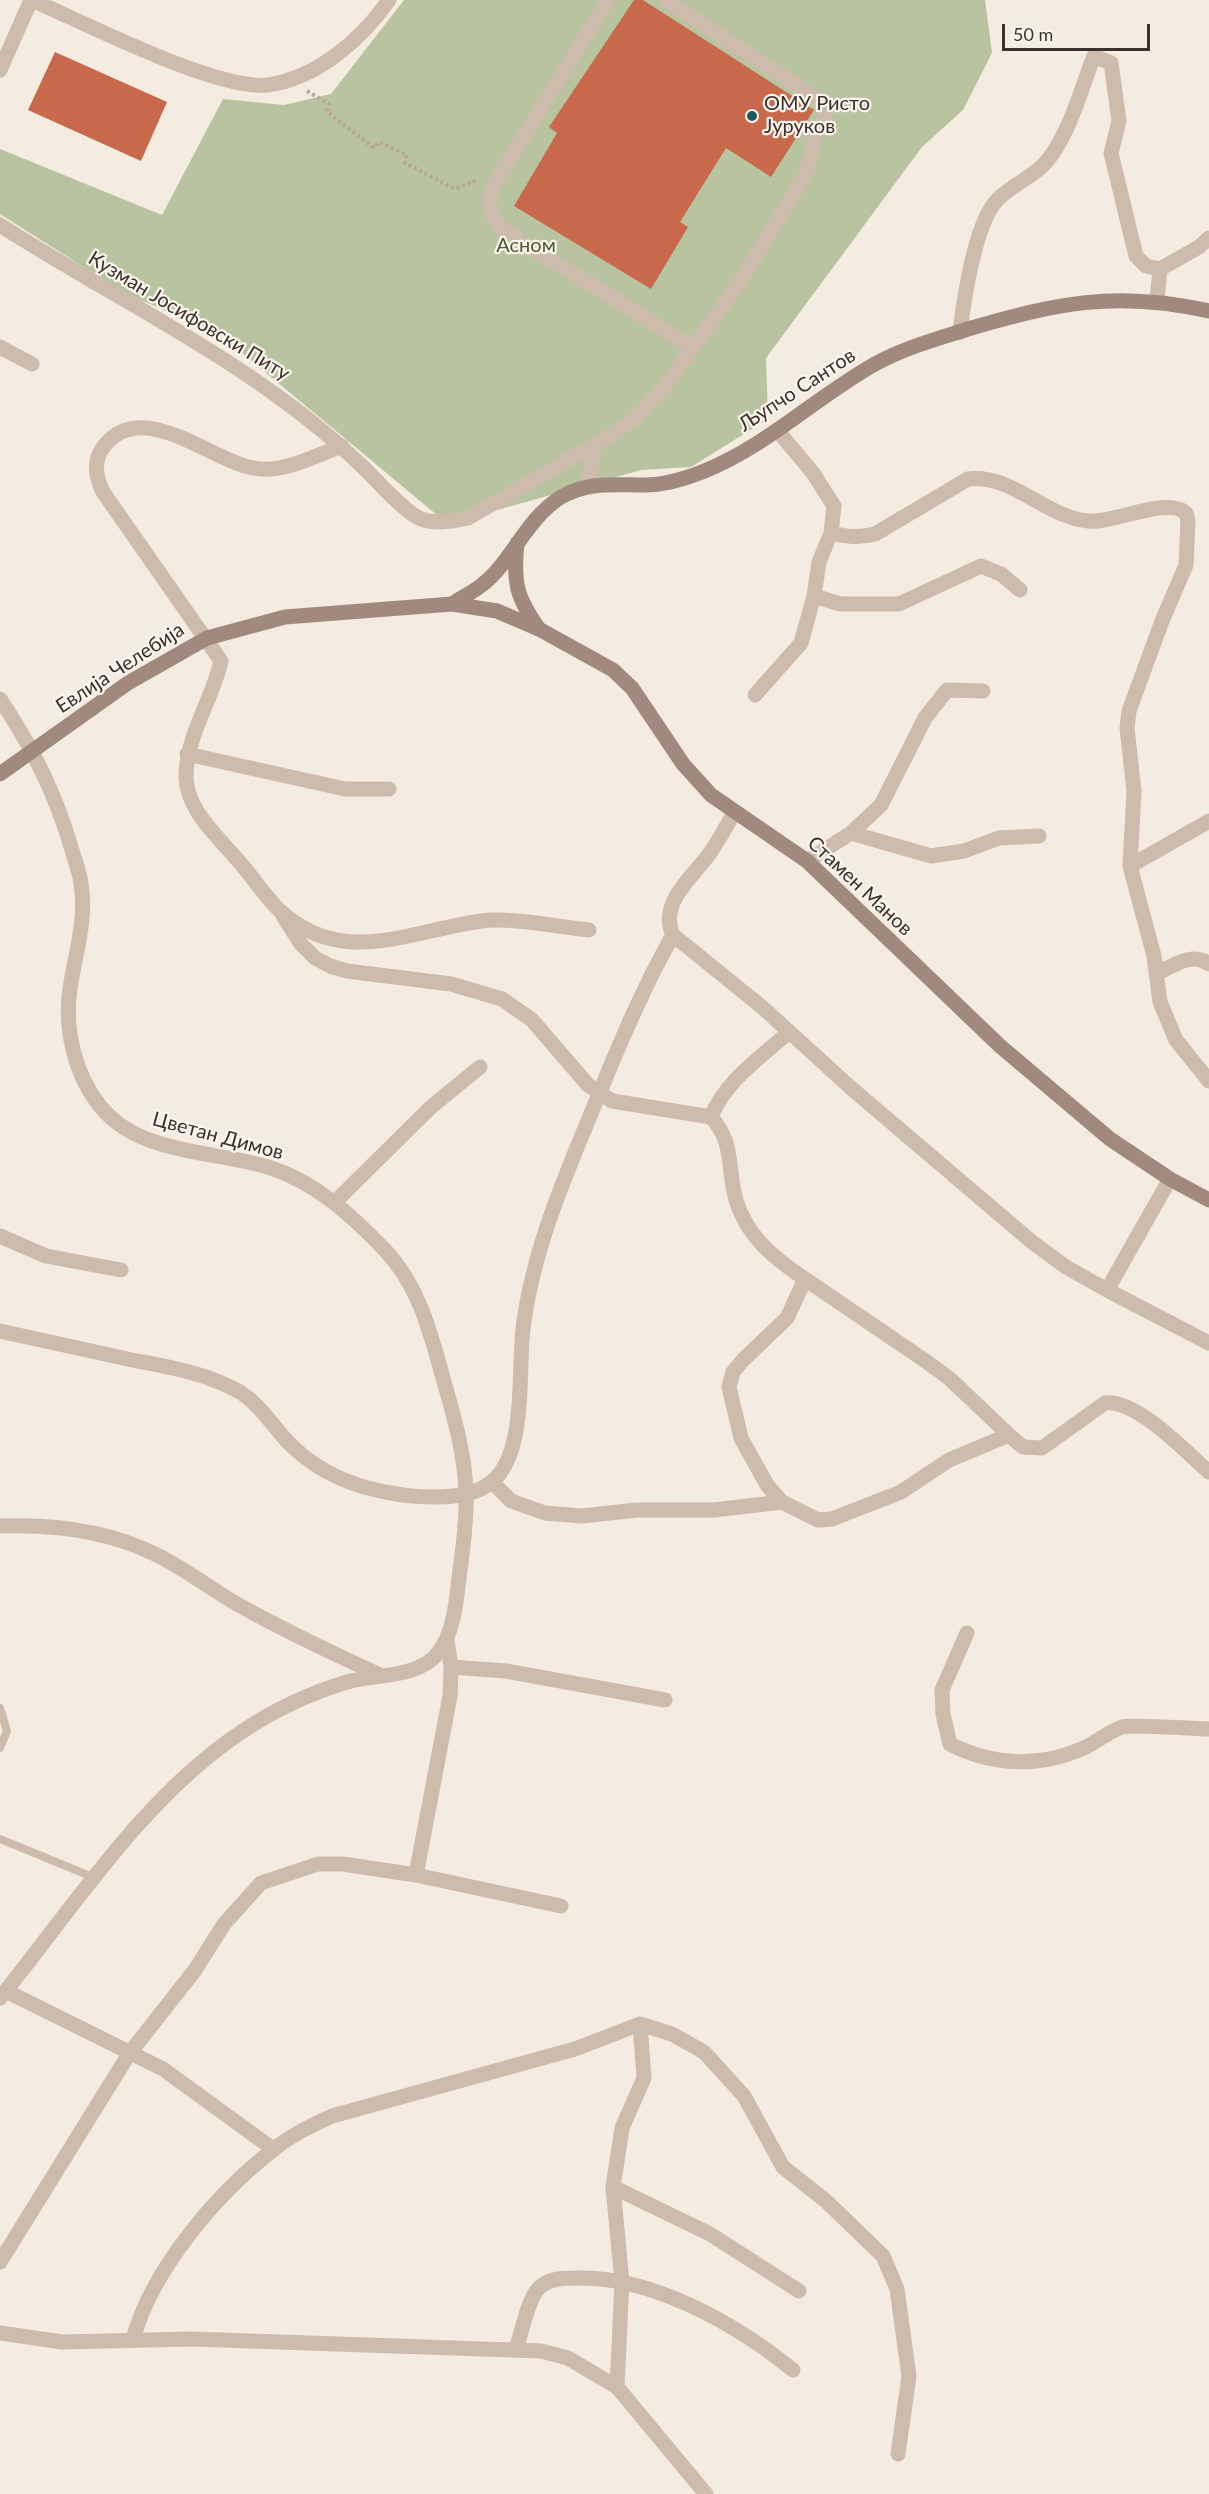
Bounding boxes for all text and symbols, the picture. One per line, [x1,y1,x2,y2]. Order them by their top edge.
scale bar [1005,12,1154,50]
text: 50 m [1013,23,1053,45]
place label: ОМУ Ристо Јуруков [764,92,870,139]
marker: ОМУ Ристо Јуруков [745,109,759,123]
park label: Асном [496,234,556,258]
street label: Кузман Јосифовски Питу [84,246,294,386]
street label: Љупчо Сантов [734,343,860,437]
street label: Евлија Челебија [51,618,189,718]
street label: Стамен Манов [803,831,917,941]
street label: Цветан Димов [150,1107,286,1165]

